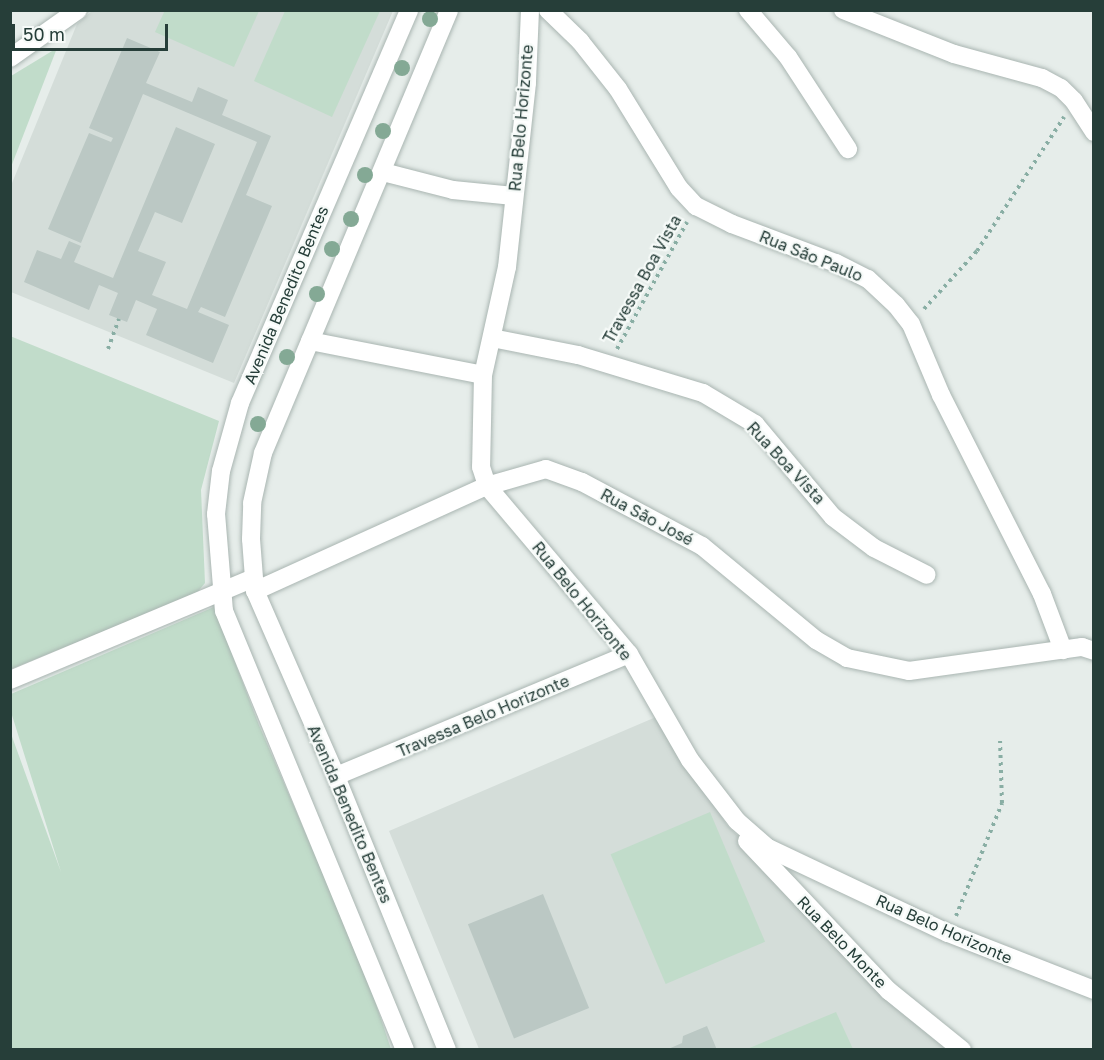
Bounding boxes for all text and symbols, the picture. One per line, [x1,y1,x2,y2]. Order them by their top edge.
scale bar [15,12,171,50]
text: 50 m [23,23,65,45]
street label: Rua Belo Horizonte [505,44,537,192]
street label: Avenida Benedito Bentes [240,203,332,387]
street label: Travessa Boa Vista [599,212,685,346]
street label: Rua São Paulo [757,227,865,285]
street label: Rua Boa Vista [743,418,829,508]
street label: Rua São José [597,484,697,550]
street label: Rua Belo Horizonte [528,538,636,664]
street label: Travessa Belo Horizonte [394,671,572,761]
street label: Avenida Benedito Bentes [304,722,396,906]
street label: Rua Belo Horizonte [873,890,1015,968]
street label: Rua Belo Monte [793,892,891,992]

